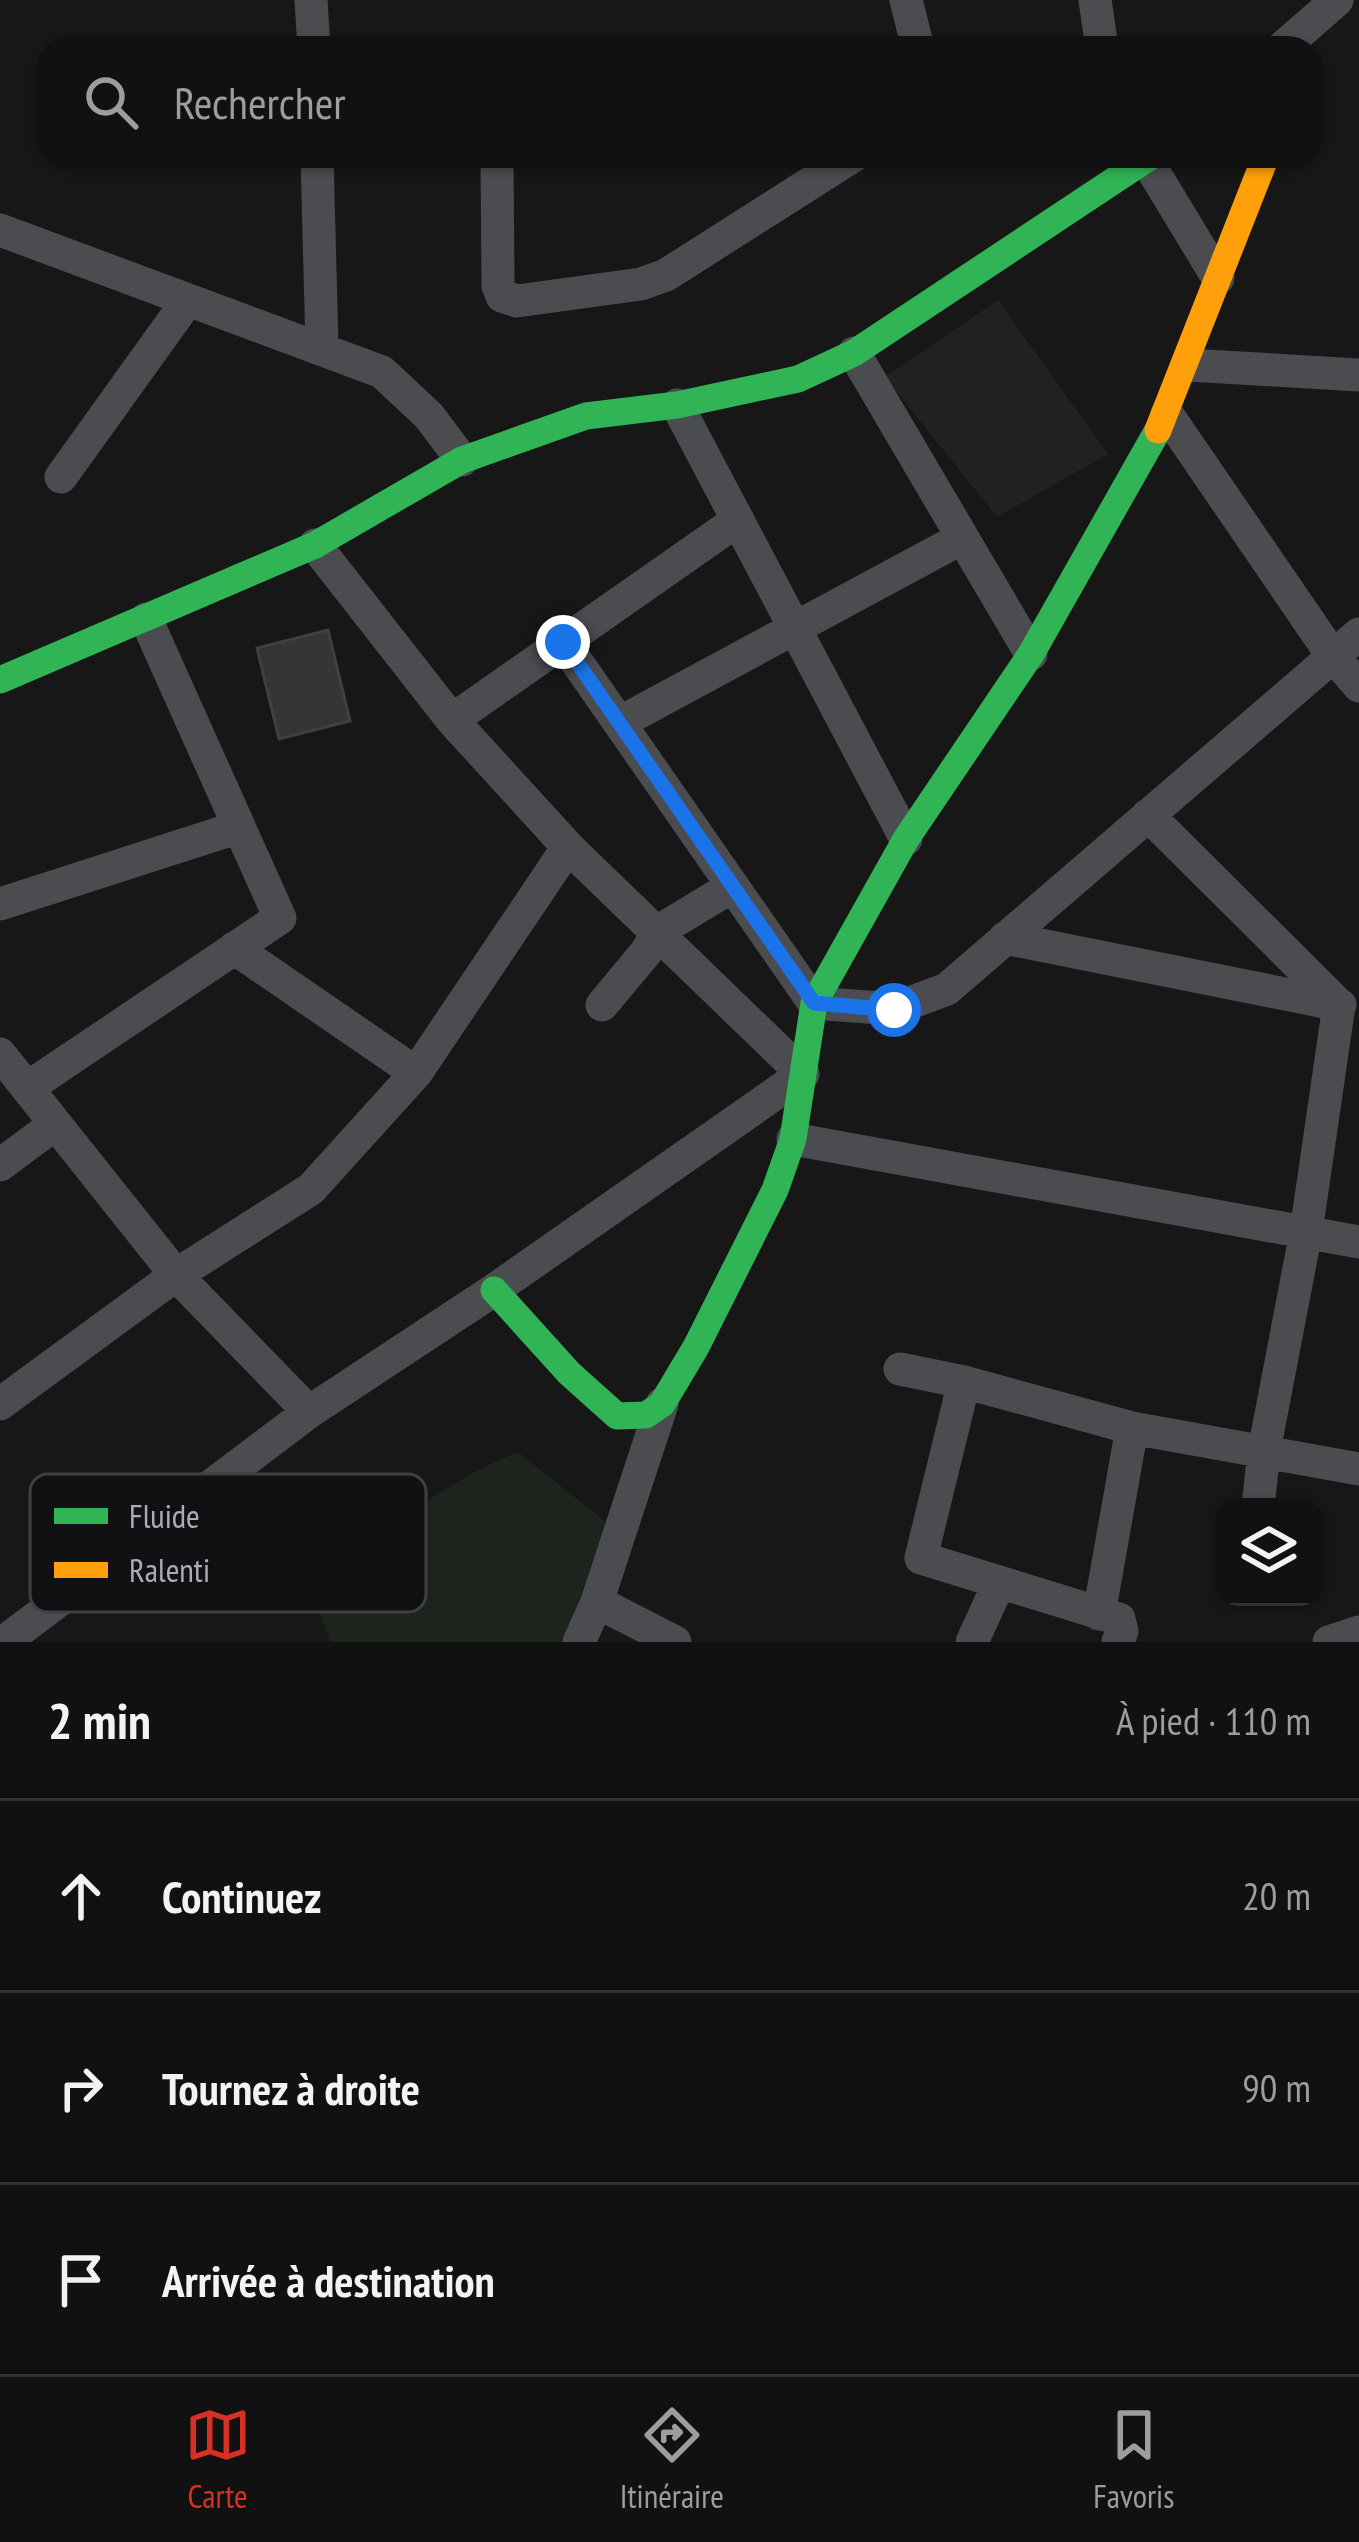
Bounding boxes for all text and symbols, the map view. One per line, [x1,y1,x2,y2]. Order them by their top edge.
search box [36,36,1323,168]
icon: search [78,69,144,135]
text: Rechercher [174,73,346,131]
route end [536,615,590,669]
route start [867,983,921,1037]
legend [30,1474,426,1612]
text: Fluide [129,1494,200,1537]
map controls [1215,1498,1323,1606]
button: layers [1215,1498,1323,1606]
text: Ralenti [129,1548,210,1591]
text: 2 min [48,1687,151,1753]
text: À pied · 110 m [1116,1695,1311,1746]
icon: ahead [48,1863,114,1929]
text: Continuez [162,1867,321,1925]
text: 20 m [1242,1870,1311,1921]
icon: right [48,2055,114,2121]
text: Tournez à droite [162,2059,420,2117]
text: 90 m [1242,2062,1311,2113]
icon: arrive [48,2247,114,2313]
text: Arrivée à destination [162,2251,495,2309]
tab: Carte [185,2402,251,2517]
tab: Itinéraire [620,2402,724,2517]
tab: Favoris [1093,2402,1174,2517]

